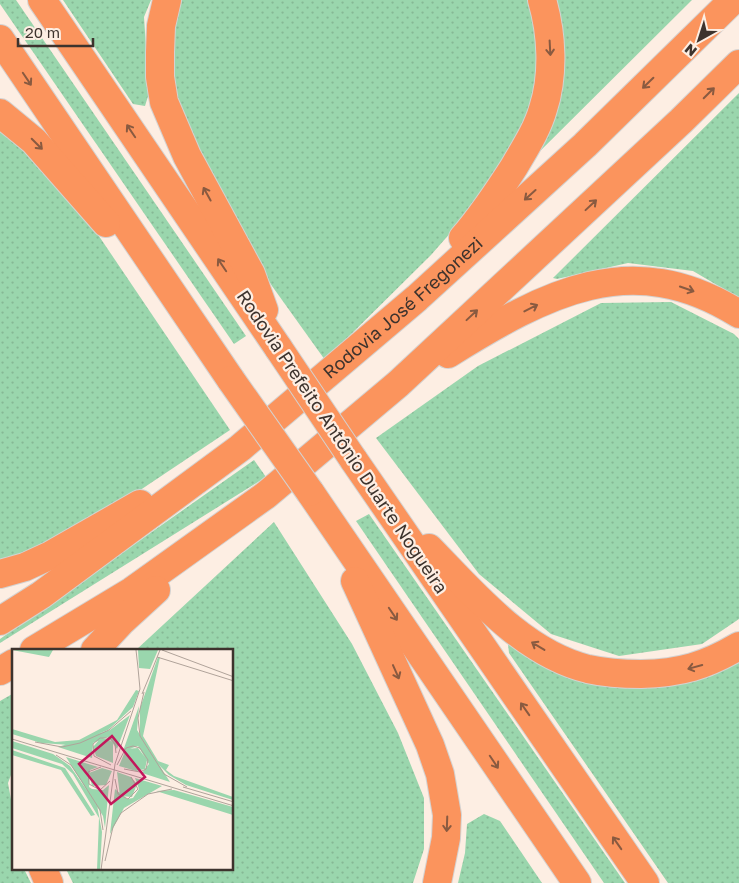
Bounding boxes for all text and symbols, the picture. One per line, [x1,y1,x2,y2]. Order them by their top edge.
scale bar [18,15,92,47]
north arrow [674,15,724,65]
text: 20 m [25,23,60,41]
one-way arrow [546,40,555,56]
text: N [681,41,700,60]
one-way arrow [22,72,32,86]
one-way arrow [642,77,655,89]
one-way arrow [703,87,715,99]
one-way arrow [126,124,136,138]
one-way arrow [31,138,43,150]
one-way arrow [202,187,212,202]
one-way arrow [524,189,537,201]
one-way arrow [584,199,597,211]
street label: Rodovia José Fregonezi [318,232,487,383]
one-way arrow [217,259,227,273]
one-way arrow [679,285,695,295]
street label: Rodovia Prefeito Antônio Duarte Nogueira [233,286,453,597]
one-way arrow [523,303,538,312]
one-way arrow [465,309,478,321]
one-way arrow [388,606,398,620]
one-way arrow [532,641,546,651]
inset map [12,649,234,870]
one-way arrow [687,663,703,672]
one-way arrow [392,664,402,679]
one-way arrow [520,702,530,716]
one-way arrow [489,755,499,769]
one-way arrow [442,816,452,832]
one-way arrow [612,836,622,850]

